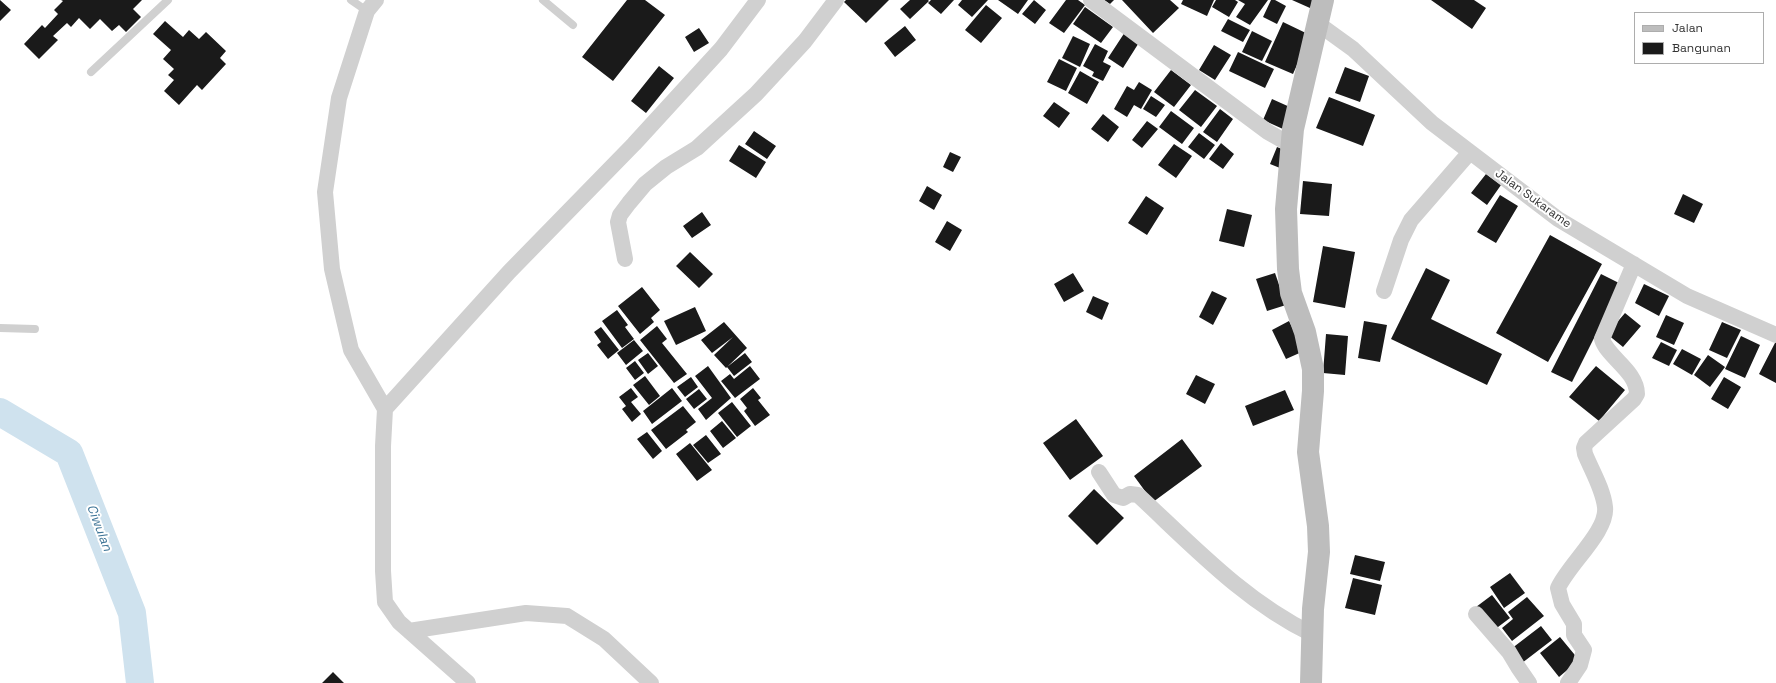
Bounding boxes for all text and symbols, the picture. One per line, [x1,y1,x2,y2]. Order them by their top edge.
legend [1634,12,1764,64]
text: Jalan [1672,20,1703,36]
text: Bangunan [1672,40,1731,56]
street label: Jalan Sukarame [1492,167,1574,231]
water label: Ciwulan [83,503,115,553]

